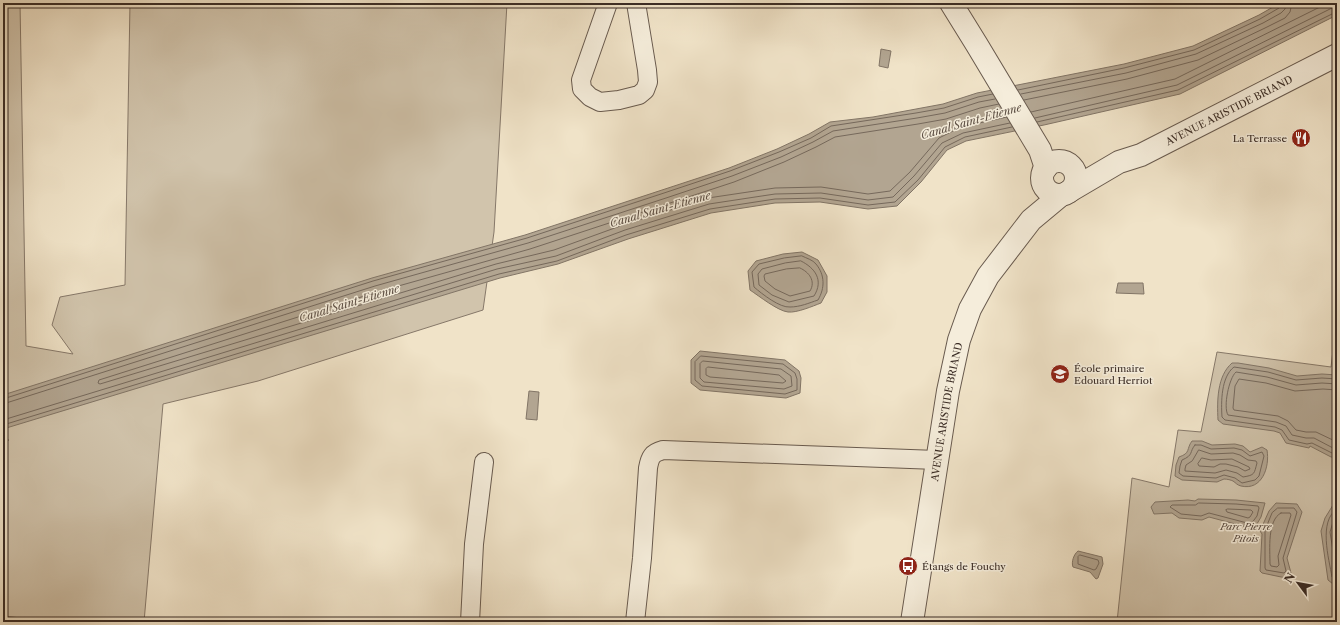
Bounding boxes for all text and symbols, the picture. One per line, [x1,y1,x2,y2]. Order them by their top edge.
street label: AVENUE ARISTIDE BRIAND [1162,72,1295,148]
water label: Canal Saint-Etienne [919,100,1024,142]
restaurant icon: La Terrasse [1290,127,1312,149]
place label: La Terrasse [1233,132,1287,145]
water label: Canal Saint-Etienne [608,188,713,230]
water label: Canal Saint-Etienne [297,281,402,325]
street label: AVENUE ARISTIDE BRIAND [927,341,965,483]
place label: École primaire Edouard Herriot [1074,362,1153,387]
school or university icon: École primaire Edouard Herriot [1049,363,1071,385]
park label: Parc Pierre Pitois [1219,520,1273,545]
bus stop icon: Étangs de Fouchy [897,555,919,577]
place label: Étangs de Fouchy [922,560,1006,573]
north arrow [1278,563,1318,603]
text: N [1281,570,1298,585]

